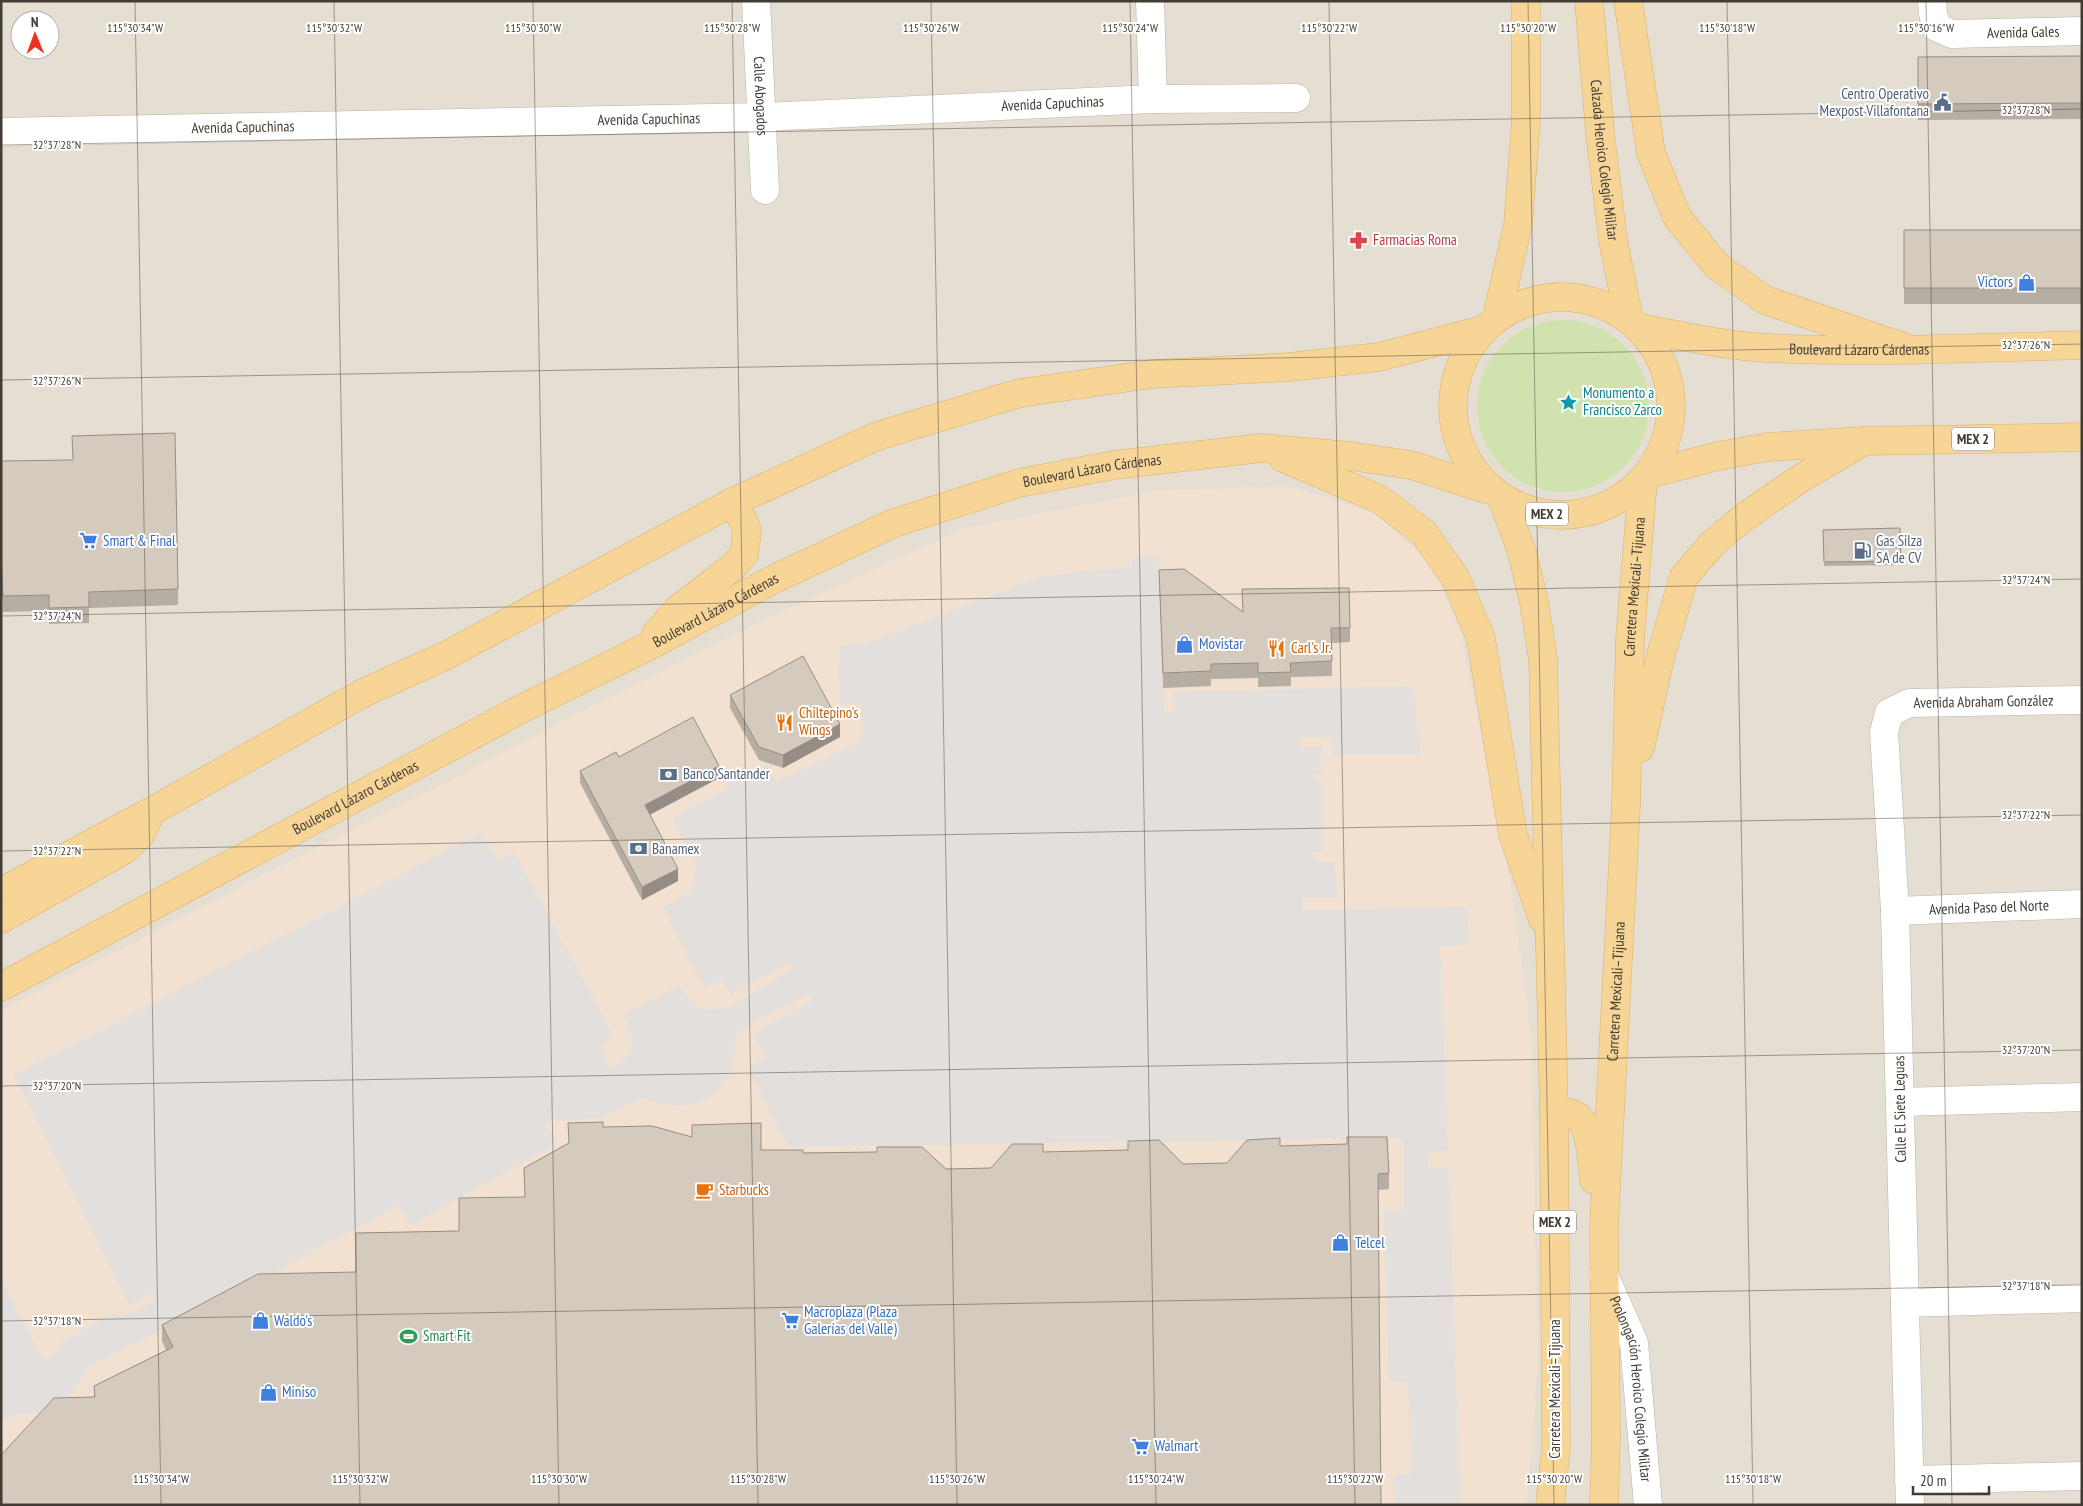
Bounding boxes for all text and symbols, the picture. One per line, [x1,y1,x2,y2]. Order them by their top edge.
north arrow [10,10,60,60]
text: N [31,13,39,31]
text: 115°30'34"W [107,20,163,35]
text: 115°30'32"W [306,20,362,35]
text: 115°30'30"W [505,20,561,35]
text: 115°30'28"W [704,20,760,35]
text: 115°30'26"W [903,20,959,35]
text: 115°30'24"W [1102,20,1158,35]
text: 115°30'22"W [1301,20,1357,35]
text: 115°30'20"W [1500,20,1556,35]
text: 115°30'18"W [1699,20,1755,35]
text: 115°30'16"W [1898,20,1954,35]
street label: Avenida Gales [1987,22,2060,42]
street label: Calle Abogados [750,56,772,136]
street label: Calzada Heroico Colegio Militar [1587,79,1623,243]
place label: Centro Operativo Mexpost Villafontana [1820,84,1929,120]
street label: Avenida Capuchinas [1001,91,1104,115]
public building icon: Centro Operativo Mexpost Villafontana [1933,93,1953,113]
text: 32°37'28"N [2002,102,2050,117]
street label: Avenida Capuchinas [597,108,700,129]
street label: Avenida Capuchinas [191,116,295,137]
text: 32°37'28"N [33,137,81,152]
pharmacy icon: Farmacias Roma [1349,230,1369,250]
place label: Farmacias Roma [1373,230,1457,249]
place label: Victors [1977,272,2013,291]
shop icon: Victors [2017,272,2037,292]
text: 32°37'26"N [2002,337,2050,352]
street label: Boulevard Lázaro Cárdenas [1789,339,1930,359]
text: 32°37'26"N [33,373,81,388]
place label: Monumento a Francisco Zarco [1583,383,1662,419]
place icon: Monumento a Francisco Zarco [1559,392,1579,412]
road number: MEX 2 [1952,428,1994,450]
street label: Boulevard Lázaro Cárdenas [1021,450,1162,491]
road number: MEX 2 [1526,502,1568,526]
street label: Carretera Mexicali–Tijuana [1620,516,1649,657]
supermarket icon: Smart & Final [79,531,99,551]
place label: Smart & Final [103,531,176,550]
place label: Gas Silza SA de CV [1876,531,1922,567]
fuel station icon: Gas Silza SA de CV [1852,540,1872,560]
street label: Boulevard Lázaro Cárdenas [649,568,782,651]
text: 32°37'24"N [2002,572,2050,587]
text: 32°37'24"N [33,608,81,623]
shop icon: Movistar [1175,634,1195,654]
place label: Movistar [1199,634,1244,653]
restaurant icon: Carl's Jr. [1267,638,1287,658]
place label: Carl's Jr. [1291,638,1331,657]
street label: Avenida Abraham González [1913,690,2054,712]
place label: Chiltepino's Wings [799,703,859,739]
restaurant icon: Chiltepino's Wings [775,712,795,732]
street label: Boulevard Lázaro Cárdenas [289,756,422,838]
bank icon: Banco Santander [659,764,679,784]
place label: Banco Santander [683,764,771,783]
text: 32°37'22"N [2002,807,2050,822]
bank icon: Banamex [628,839,648,859]
place label: Banamex [652,839,700,858]
text: 32°37'22"N [33,843,81,858]
street label: Avenida Paso del Norte [1929,895,2049,919]
street label: Carretera Mexicali–Tijuana [1603,921,1629,1062]
text: 32°37'20"N [2002,1042,2050,1057]
street label: Calle El Siete Leguas [1889,1055,1910,1163]
text: 32°37'20"N [33,1078,81,1093]
cafe icon: Starbucks [695,1180,715,1200]
place label: Starbucks [719,1180,769,1199]
road number: MEX 2 [1534,1210,1576,1234]
shop icon: Telcel [1331,1233,1351,1253]
place label: Telcel [1355,1233,1385,1252]
text: 32°37'18"N [2002,1278,2050,1293]
street label: Prolongación Heroico Colegio Militar [1606,1293,1656,1484]
place label: Macroplaza (Plaza Galerías del Valle) [804,1302,897,1338]
shop icon: Waldo's [250,1311,270,1331]
place label: Waldo's [274,1311,312,1330]
supermarket icon: Macroplaza (Plaza Galerías del Valle) [780,1311,800,1331]
text: 32°37'18"N [33,1313,81,1328]
street label: Carretera Mexicali–Tijuana [1545,1319,1564,1459]
sports icon: Smart Fit [399,1326,419,1346]
place label: Smart Fit [423,1326,471,1345]
shop icon: Miniso [258,1382,278,1402]
place label: Miniso [282,1382,316,1401]
supermarket icon: Walmart [1131,1436,1151,1456]
place label: Walmart [1155,1436,1198,1455]
scale bar [1913,1464,1989,1496]
text: 115°30'34"W [133,1471,189,1486]
text: 115°30'32"W [332,1471,388,1486]
text: 115°30'30"W [531,1471,587,1486]
text: 115°30'28"W [730,1471,786,1486]
text: 115°30'26"W [929,1471,985,1486]
text: 115°30'24"W [1128,1471,1184,1486]
text: 115°30'22"W [1327,1471,1383,1486]
text: 115°30'20"W [1526,1471,1582,1486]
text: 115°30'18"W [1725,1471,1781,1486]
text: 20 m [1920,1471,1946,1490]

